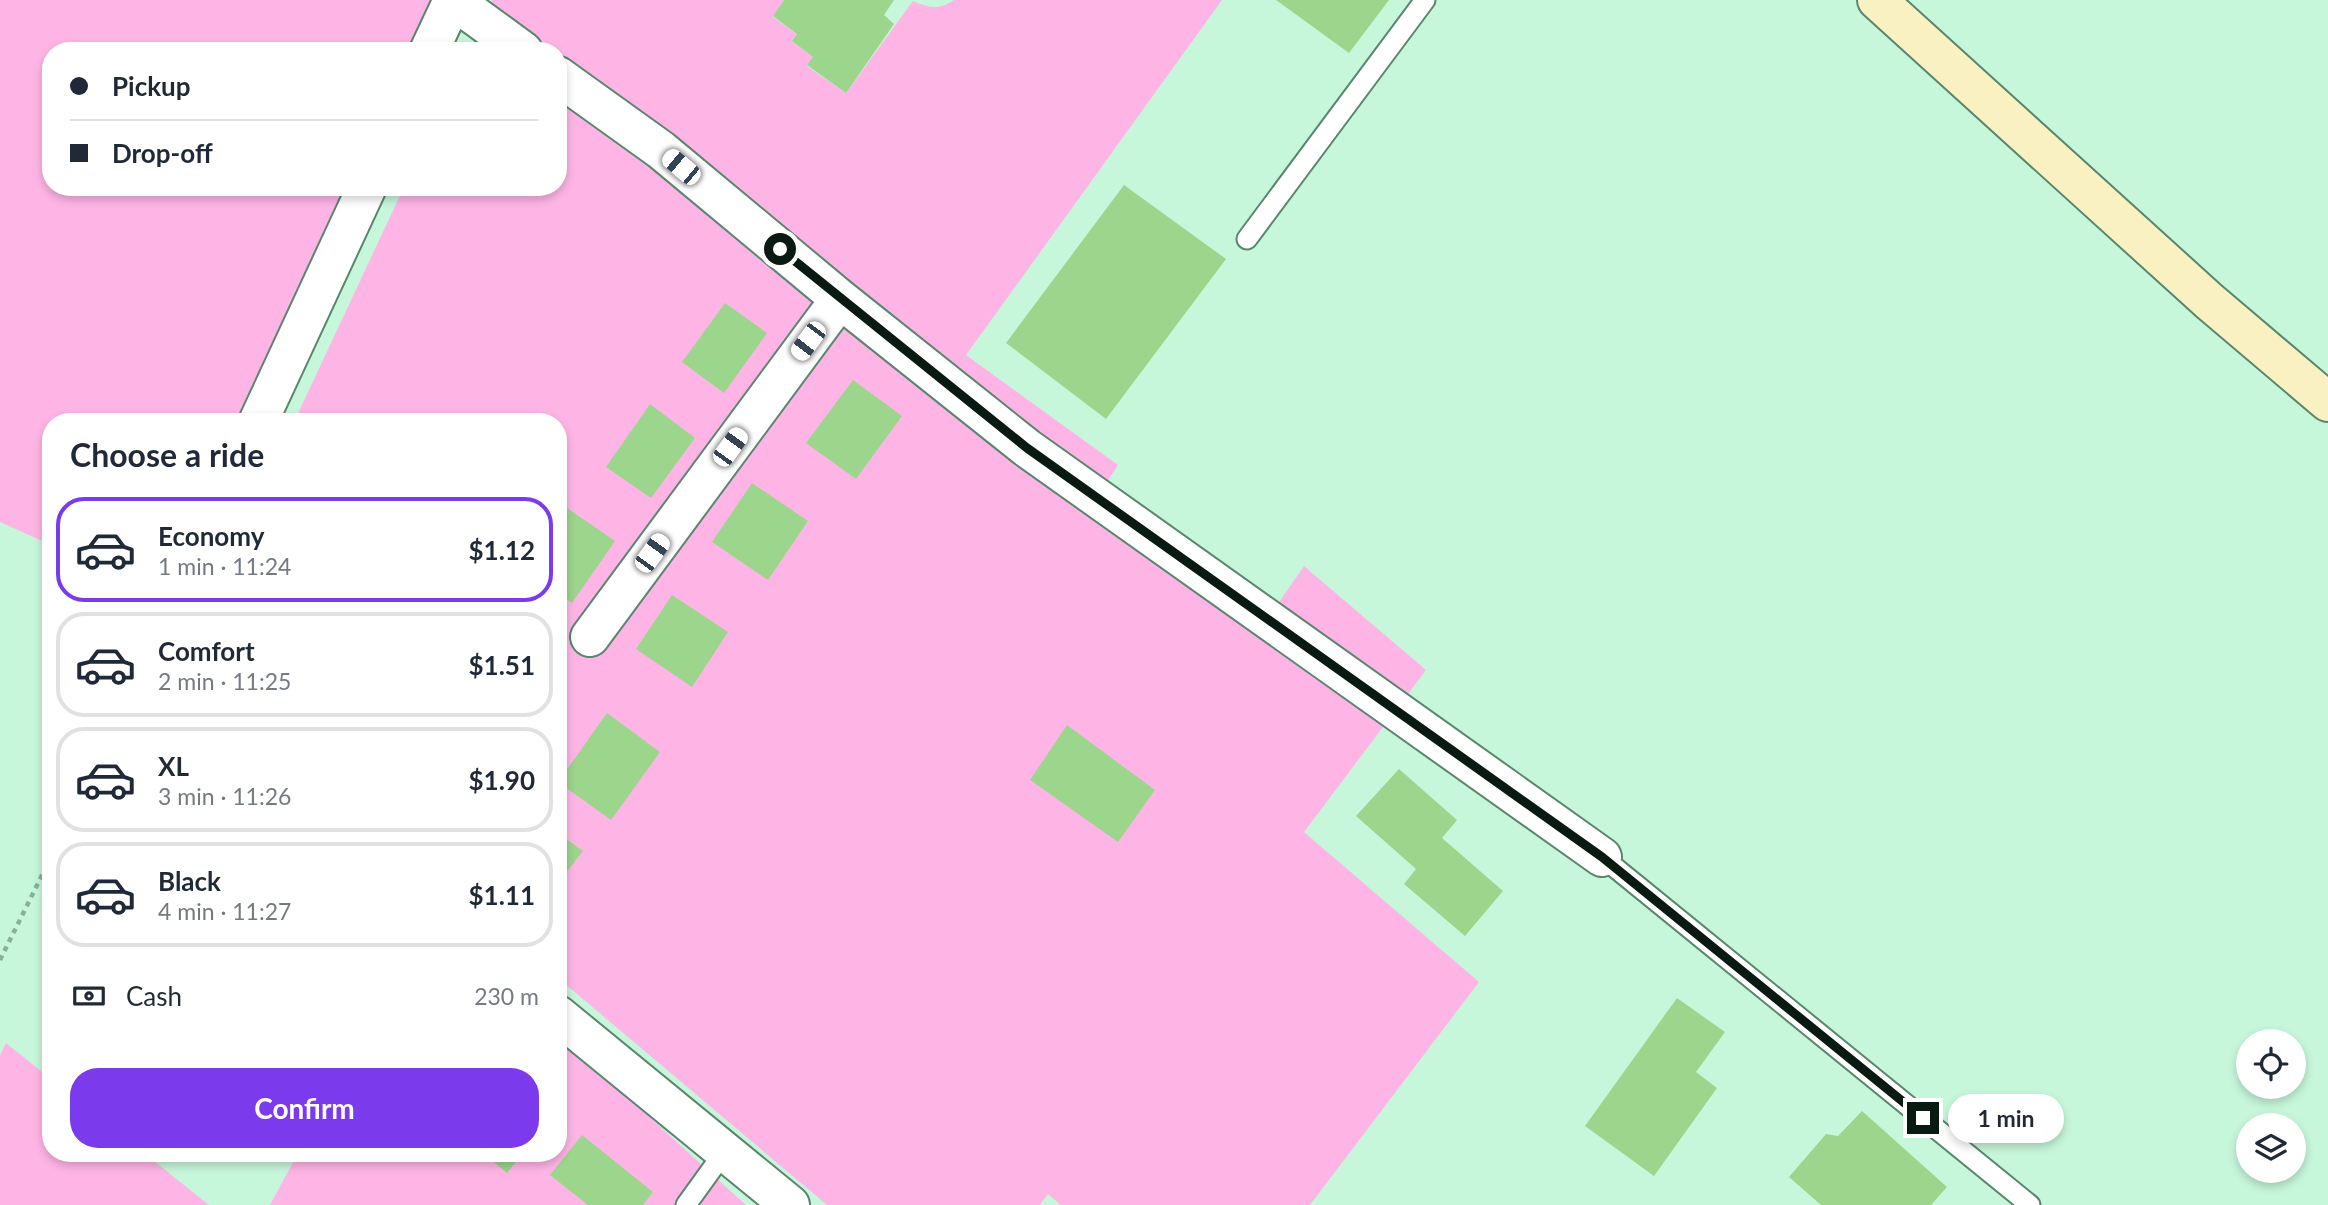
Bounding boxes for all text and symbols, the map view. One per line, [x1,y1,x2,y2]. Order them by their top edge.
text: Pickup [112,70,191,102]
text: Drop-off [112,137,213,169]
car [659,145,704,189]
route start [764,233,796,265]
car [787,318,830,364]
car [710,424,751,470]
text: Choose a ride [70,435,264,474]
icon: car [74,518,137,581]
text: Economy [158,520,264,552]
car [632,530,673,576]
text: $1.12 [469,534,535,566]
text: 1 min · 11:24 [158,552,291,580]
icon: car [74,633,137,696]
text: Comfort [158,635,255,667]
text: $1.51 [469,649,535,681]
text: 2 min · 11:25 [158,667,291,695]
icon: car [74,748,137,811]
text: XL [158,750,189,782]
text: $1.90 [469,764,535,796]
text: 3 min · 11:26 [158,782,291,810]
icon: car [74,863,137,926]
text: Black [158,865,221,897]
text: $1.11 [469,879,535,911]
text: 4 min · 11:27 [158,897,291,925]
icon: cash [70,977,108,1015]
text: Cash [126,980,182,1012]
text: 230 m [474,982,539,1010]
map controls [2236,1029,2306,1183]
button: locate [2236,1029,2306,1099]
button: Confirm [70,1068,539,1148]
callout: 1 min [1948,1094,2063,1142]
route end [1907,1102,1939,1134]
text: 1 min [1977,1104,2035,1132]
button: layers [2236,1113,2306,1183]

